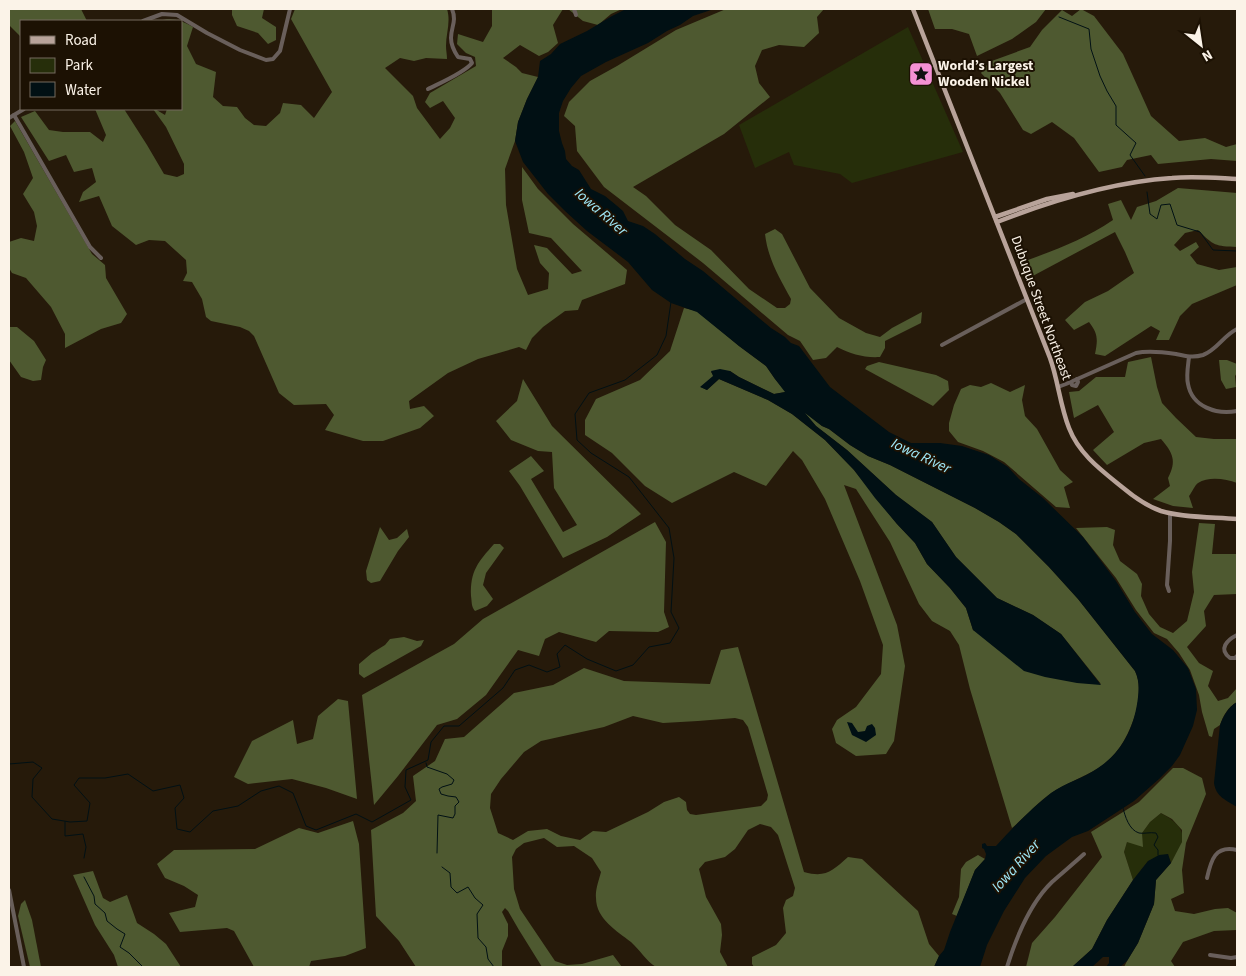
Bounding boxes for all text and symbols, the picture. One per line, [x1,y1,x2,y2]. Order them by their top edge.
legend [20,20,182,110]
north arrow [1176,20,1226,70]
text: Road [65,30,97,51]
text: N [1198,44,1216,66]
text: Park [65,55,94,76]
place label: World’s Largest Wooden Nickel [938,56,1034,92]
place icon: World’s Largest Wooden Nickel [908,61,934,87]
text: Water [65,80,102,101]
water label: Iowa River [570,183,633,241]
street label: Dubuque Street Northeast [1006,233,1077,383]
water label: Iowa River [888,433,955,479]
water label: Iowa River [987,835,1046,897]

